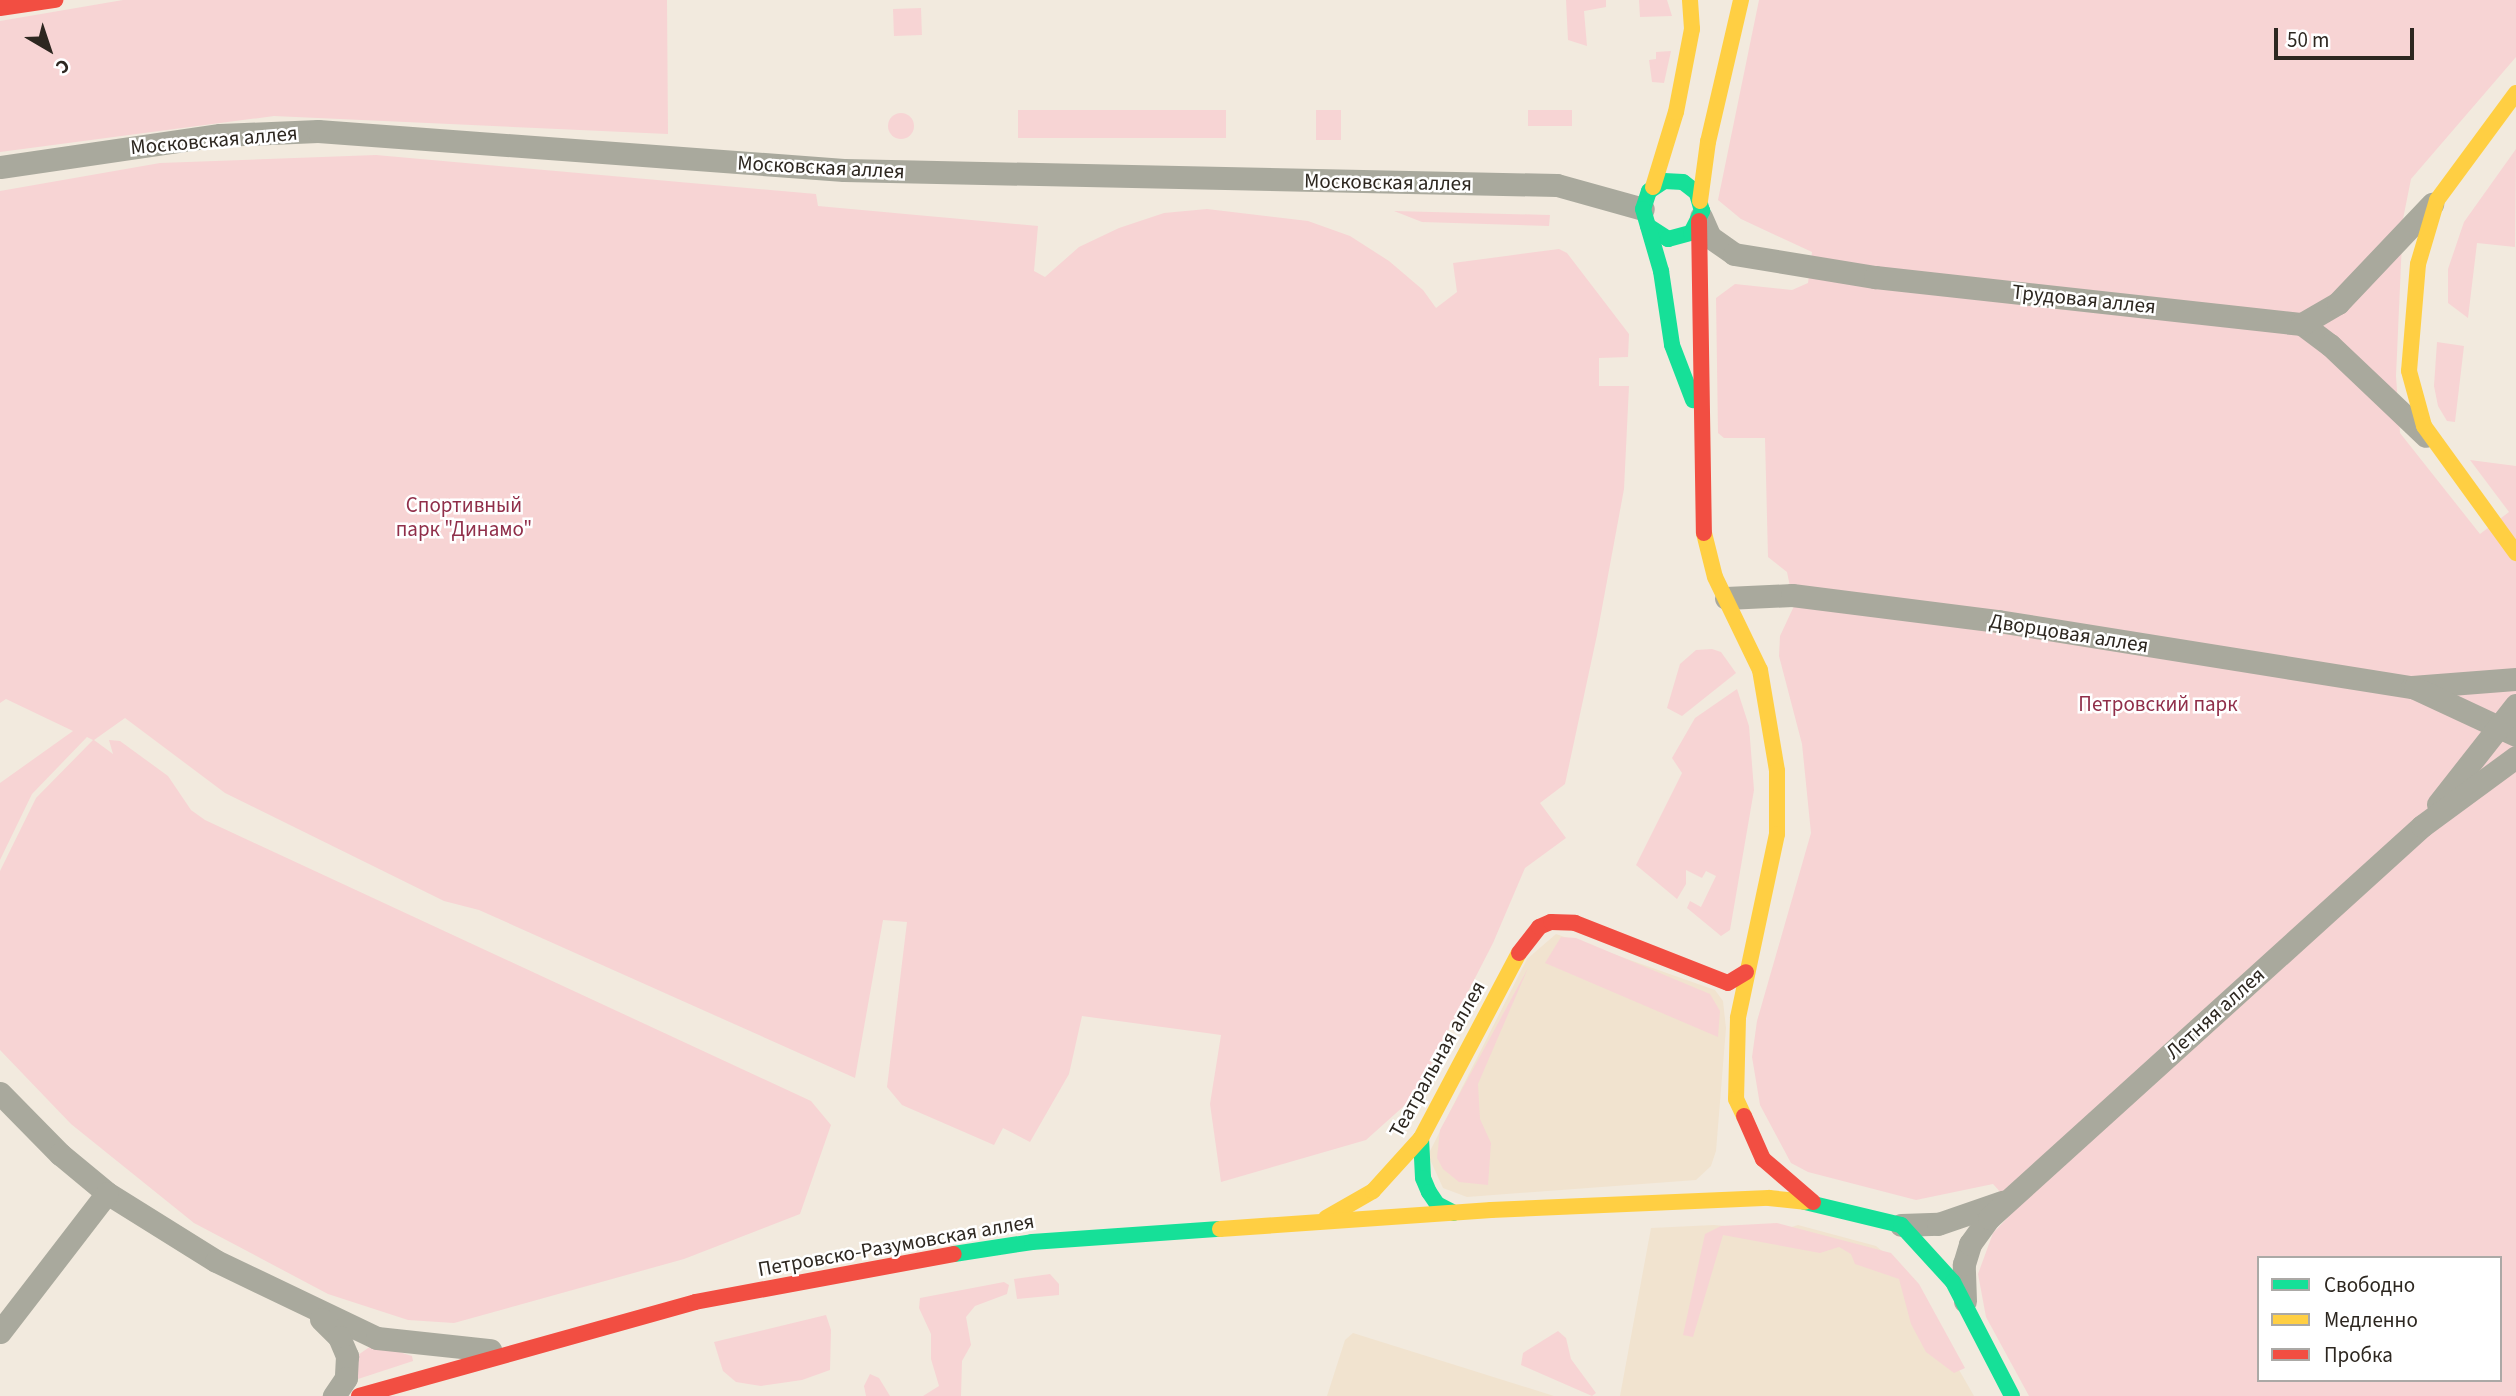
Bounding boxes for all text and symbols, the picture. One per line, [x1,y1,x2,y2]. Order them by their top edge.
north arrow [14,14,84,84]
scale bar [2278,14,2418,58]
text: 50 m [2287,25,2329,55]
text: С [50,52,75,80]
street label: Московская аллея [129,120,299,160]
street label: Московская аллея [737,150,905,184]
street label: Московская аллея [1304,168,1472,196]
street label: Трудовая аллея [2011,279,2157,319]
park label: Спортивный парк "Динамо" [396,492,532,542]
street label: Дворцовая аллея [1988,608,2150,658]
park label: Петровский парк [2078,691,2238,717]
street label: Летняя аллея [2160,962,2270,1064]
street label: Театральная аллея [1384,976,1490,1142]
street label: Петровско-Разумовская аллея [756,1208,1036,1282]
legend [2257,1256,2502,1382]
text: Свободно [2324,1270,2415,1300]
text: Медленно [2324,1305,2418,1335]
text: Пробка [2324,1340,2393,1370]

